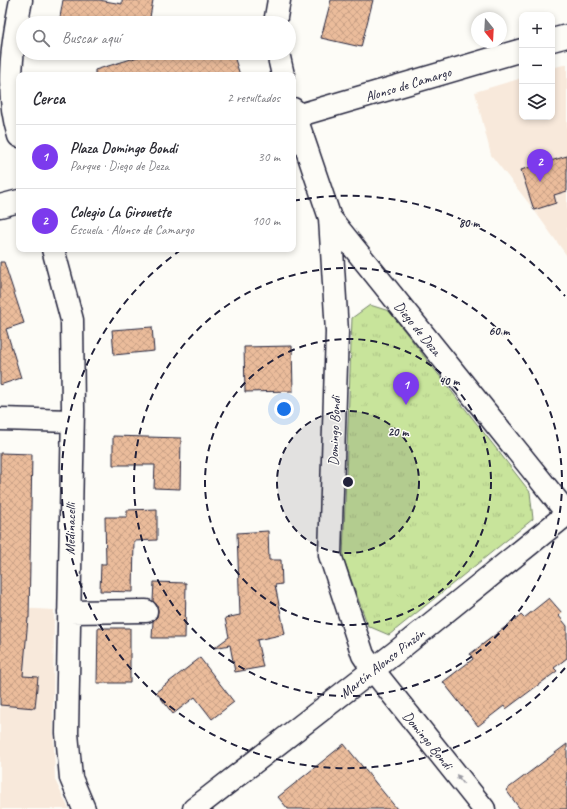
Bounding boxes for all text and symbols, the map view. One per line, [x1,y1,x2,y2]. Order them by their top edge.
north arrow [471,12,507,48]
map controls [519,12,555,120]
button: + [519,12,555,48]
search box [16,16,296,60]
icon: search [30,27,52,49]
text: Buscar aquí [62,29,121,48]
button: − [519,48,555,84]
street label: Alonso de Camargo [363,63,454,106]
button: layers [519,84,555,120]
text: Cerca [32,88,65,109]
text: 2 resultados [227,90,280,106]
text: Plaza Domingo Bondi [70,139,177,158]
text: 1 [42,149,48,165]
text: 30 m [258,149,280,165]
pin: 2 [527,149,553,182]
text: Parque · Diego de Deza [70,158,169,174]
text: Colegio La Girouette [70,203,171,222]
text: 2 [42,213,48,229]
text: 100 m [252,213,280,229]
text: 80 m [459,215,480,231]
text: Escuela · Alonso de Camargo [70,222,194,238]
street label: Diego de Deza [391,298,445,360]
text: 60 m [489,323,511,339]
pin: 1 [393,372,419,405]
text: 40 m [439,373,460,389]
street label: Domingo Bondi [325,393,344,466]
your location [274,399,294,419]
text: 20 m [388,424,409,440]
centre of rings [341,475,355,489]
street label: Medinacelli [62,500,79,555]
street label: Martín Alonso Pinzón [336,625,429,702]
street label: Domingo Bondi [399,708,458,775]
one-way arrow [455,773,464,784]

